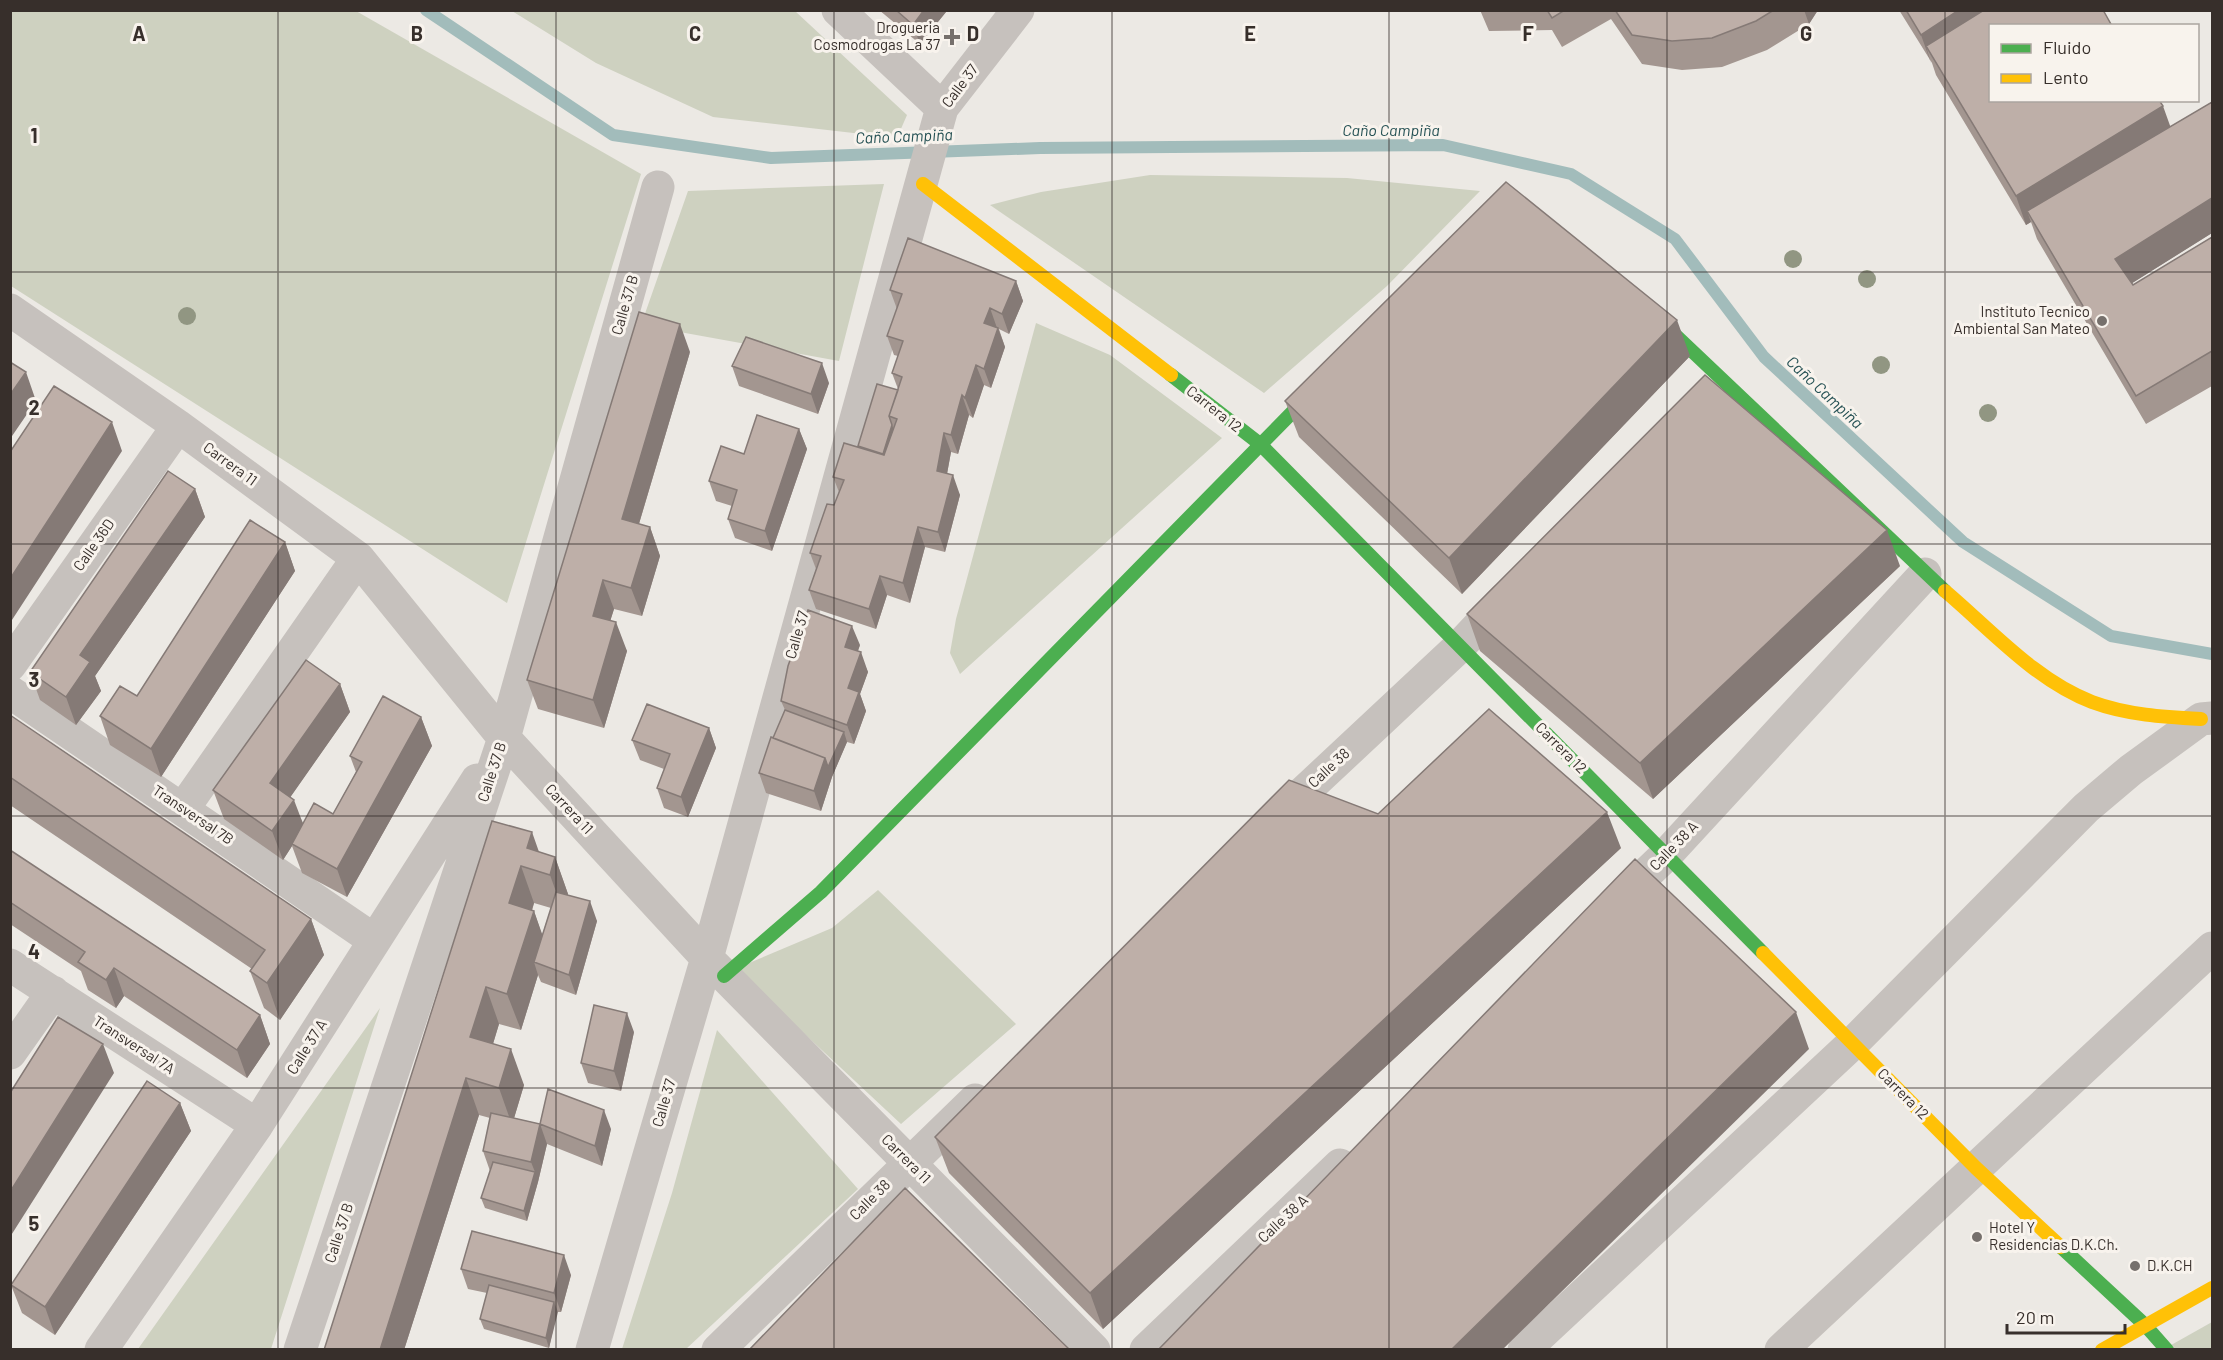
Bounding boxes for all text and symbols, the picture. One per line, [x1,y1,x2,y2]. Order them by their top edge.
place label: Drogueria Cosmodrogas La 37 [813,18,940,53]
text: A [132,21,146,45]
text: B [411,21,423,45]
text: C [689,21,701,45]
text: D [967,21,979,45]
text: E [1244,21,1256,45]
text: F [1522,21,1534,45]
text: G [1800,21,1812,45]
legend [1989,24,2199,102]
marker: Drogueria Cosmodrogas La 37 [945,30,959,44]
text: Fluido [2043,36,2091,58]
street label: Calle 37 [937,60,981,111]
text: Lento [2043,66,2089,88]
water label: Caño Campiña [1342,120,1440,139]
text: 1 [30,123,38,147]
water label: Caño Campiña [855,124,953,147]
street label: Calle 37 B [607,273,641,337]
place label: Instituto Tecnico Ambiental San Mateo [1954,302,2090,337]
marker: Instituto Tecnico Ambiental San Mateo [2095,314,2109,328]
water label: Caño Campiña [1783,351,1868,432]
street label: Carrera 12 [1184,381,1246,435]
text: 2 [28,395,40,419]
street label: Carrera 11 [200,438,261,489]
street label: Calle 36D [69,515,118,574]
street label: Calle 37 [781,609,811,661]
text: 3 [29,667,39,691]
street label: Carrera 12 [1532,718,1591,777]
street label: Calle 37 B [473,740,509,804]
street label: Calle 38 [1304,744,1353,791]
street label: Carrera 11 [542,779,598,837]
street label: Transversal 7B [150,780,237,848]
street label: Calle 38 A [1645,817,1701,874]
text: 4 [28,939,40,963]
street label: Transversal 7A [90,1011,179,1077]
street label: Calle 37 A [282,1016,330,1077]
street label: Carrera 12 [1874,1064,1933,1123]
street label: Calle 37 [648,1077,678,1129]
street label: Carrera 11 [878,1130,935,1187]
street label: Calle 38 [845,1175,893,1223]
street label: Calle 38 A [1253,1190,1311,1246]
street label: Calle 37 B [320,1201,356,1265]
text: 5 [29,1211,40,1235]
place label: Hotel Y Residencias D.K.Ch. [1989,1218,2118,1253]
marker: Hotel Y Residencias D.K.Ch. [1970,1230,1984,1244]
place label: D.K.CH [2147,1256,2192,1274]
marker: D.K.CH [2128,1259,2142,1273]
scale bar [2007,1297,2126,1335]
text: 20 m [2016,1306,2054,1328]

